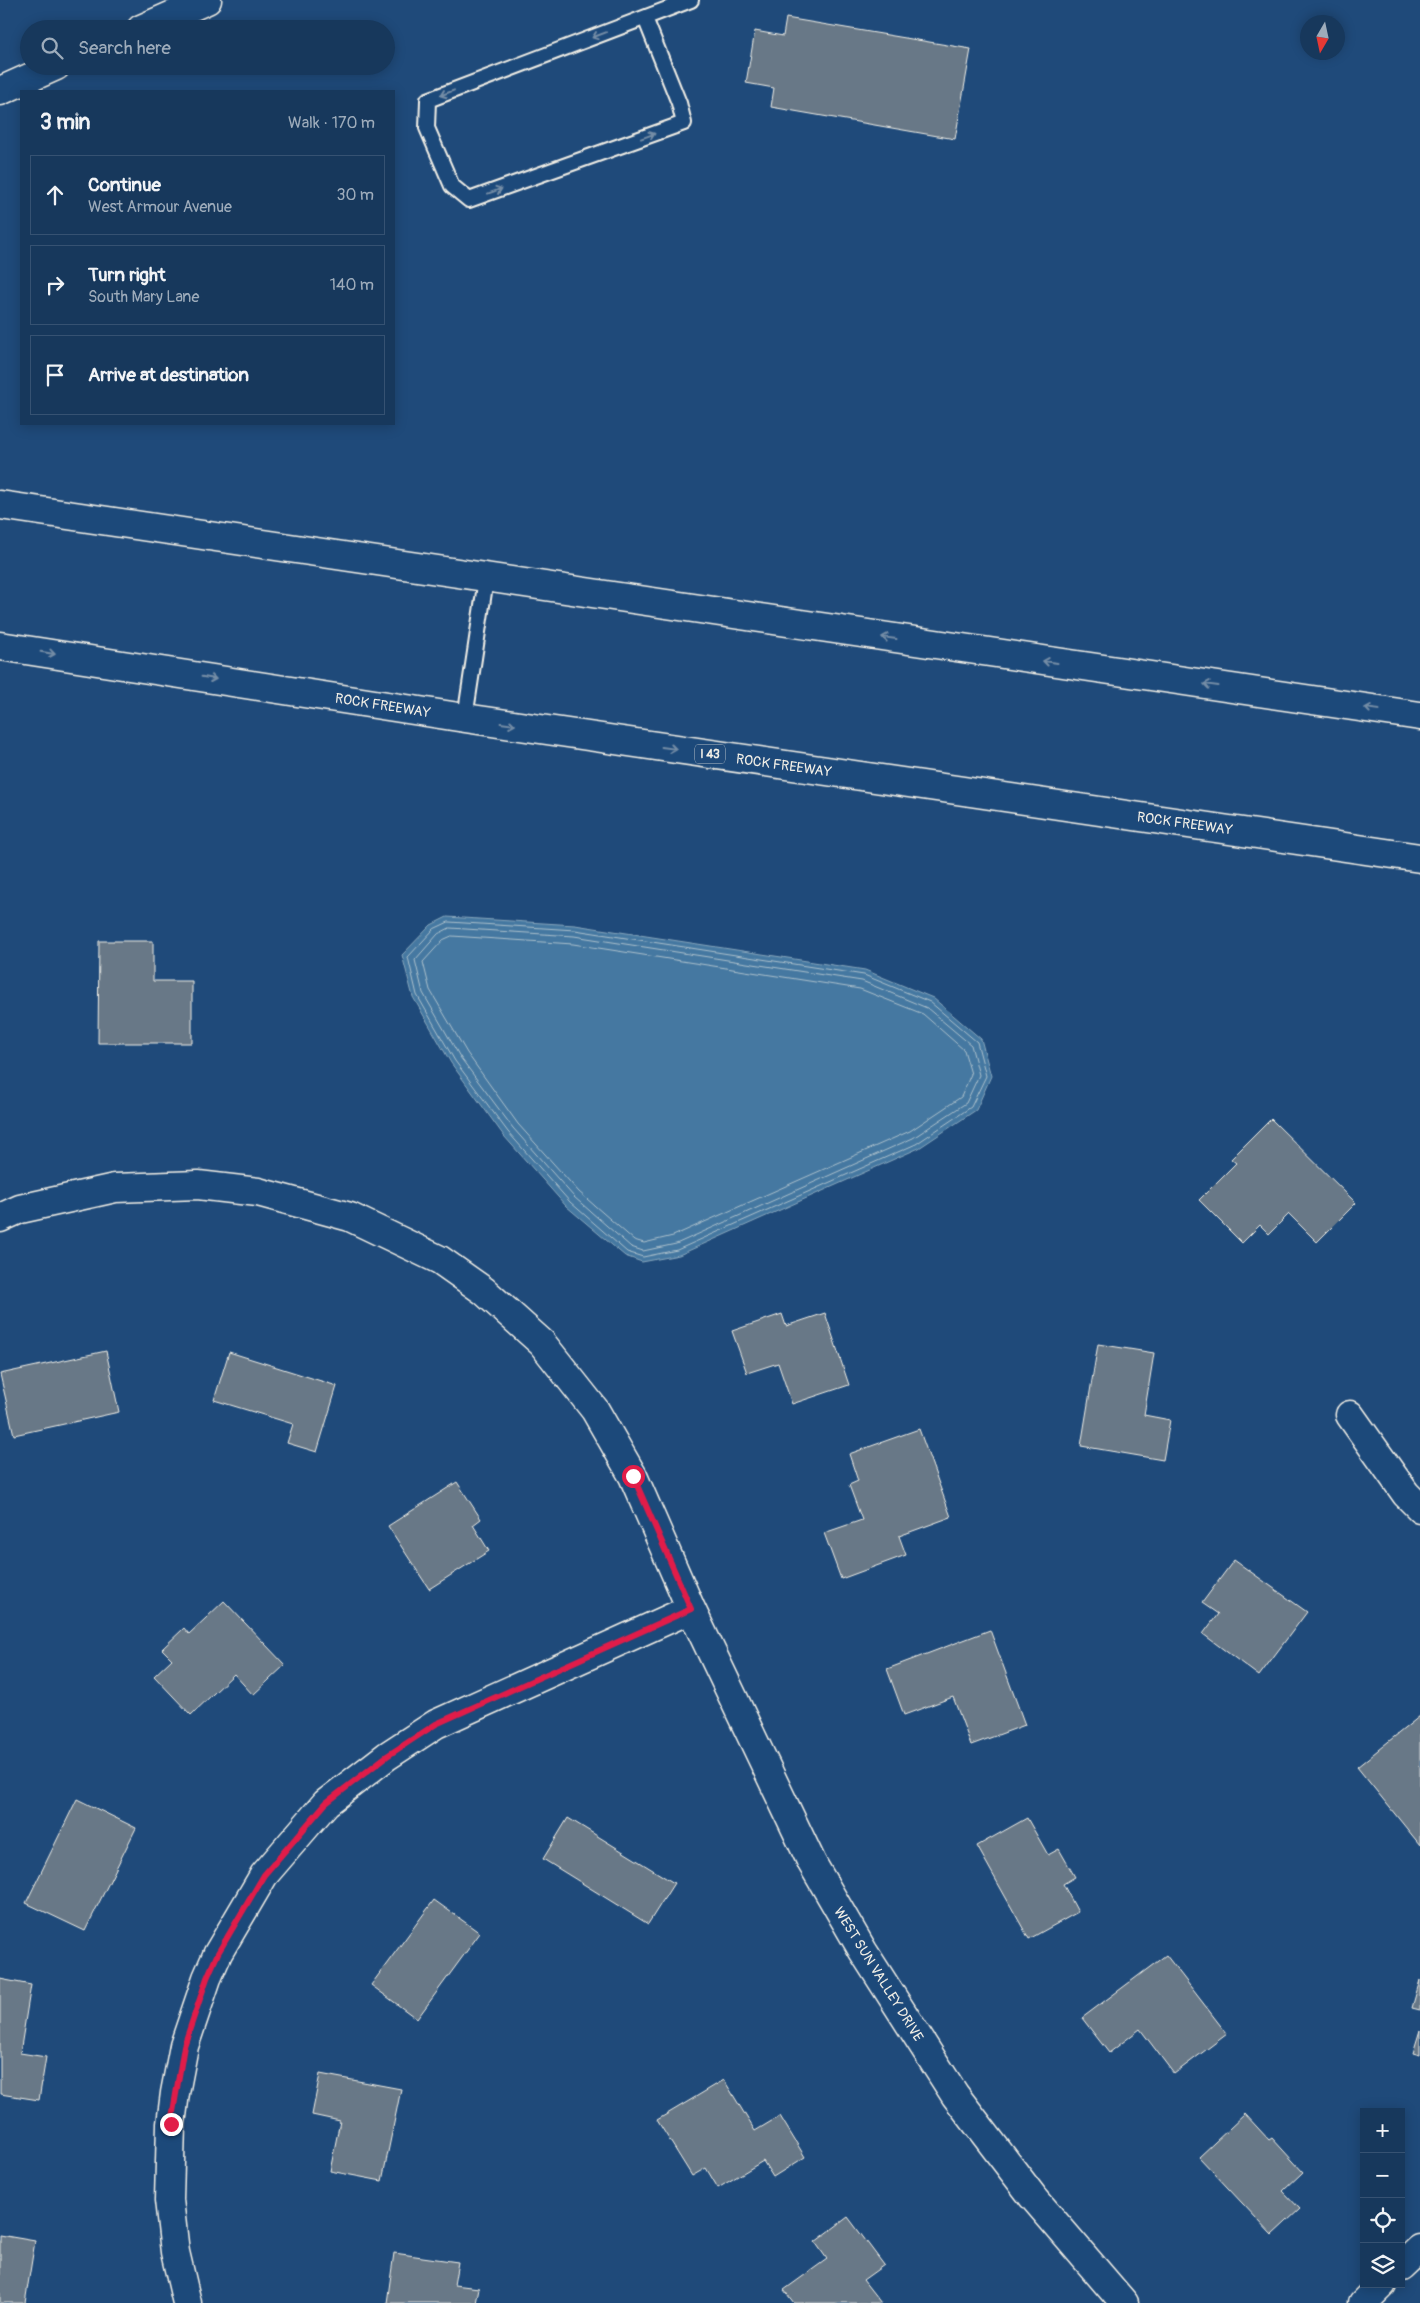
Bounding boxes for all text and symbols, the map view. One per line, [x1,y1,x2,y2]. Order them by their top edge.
north arrow [1300,15,1345,60]
search box [20,20,395,75]
one-way arrow [592,31,607,40]
icon: search [38,34,66,62]
text: Search here [78,36,171,60]
one-way arrow [440,88,455,98]
text: 3 min [40,109,90,136]
text: Walk · 170 m [288,113,375,133]
one-way arrow [640,131,656,140]
text: Continue [88,173,161,197]
icon: ahead [41,181,69,209]
text: 30 m [336,185,374,205]
one-way arrow [487,186,503,195]
text: West Armour Avenue [88,197,232,217]
text: Turn right [88,263,166,287]
icon: right [41,271,69,299]
text: 140 m [330,275,374,295]
text: South Mary Lane [88,287,199,307]
icon: arrive [41,361,69,389]
text: Arrive at destination [88,363,249,387]
one-way arrow [882,633,898,643]
one-way arrow [40,649,56,659]
one-way arrow [1043,656,1059,666]
one-way arrow [200,673,216,683]
one-way arrow [1203,680,1219,690]
street label: ROCK FREEWAY [334,690,432,721]
one-way arrow [1364,704,1380,714]
one-way arrow [500,719,516,729]
one-way arrow [660,743,676,753]
road number: I 43 [695,744,725,764]
street label: ROCK FREEWAY [735,750,833,781]
street label: ROCK FREEWAY [1136,808,1234,839]
route start [622,1465,645,1488]
street label: WEST SUN VALLEY DRIVE [830,1904,927,2045]
map controls [1360,2108,1405,2288]
button: + [1360,2108,1405,2153]
route end [160,2113,183,2136]
button: − [1360,2153,1405,2198]
button: locate [1360,2198,1405,2243]
button: layers [1360,2243,1405,2288]

